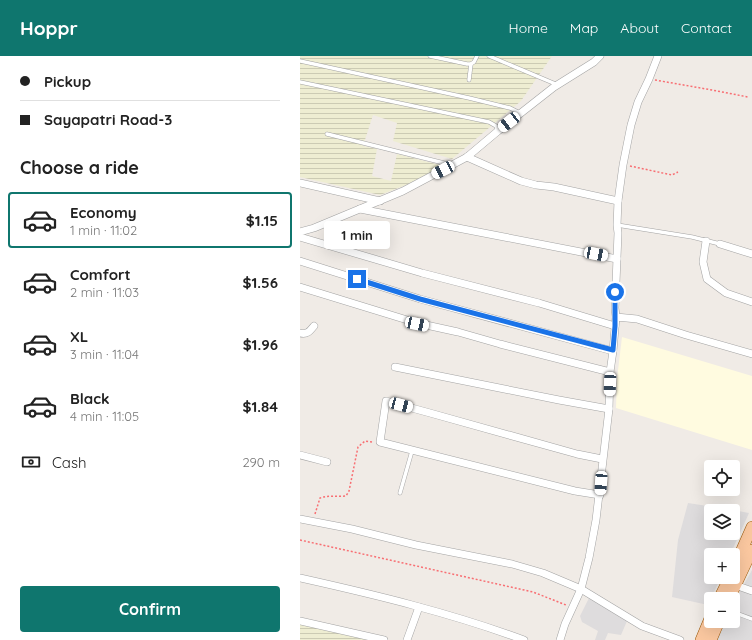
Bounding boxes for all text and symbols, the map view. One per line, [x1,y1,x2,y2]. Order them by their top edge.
text: Hoppr [20,16,78,40]
text: Home [509,19,548,37]
text: Map [570,19,598,37]
text: About [620,19,659,37]
text: Contact [681,19,732,37]
text: Pickup [44,72,91,91]
text: Sayapatri Road-3 [44,110,172,129]
car [496,110,522,134]
text: Choose a ride [20,156,139,179]
car [430,159,456,181]
icon: car [22,202,58,238]
text: Economy [70,203,137,222]
text: $1.15 [246,211,278,230]
callout: 1 min [324,221,390,249]
text: 1 min · 11:02 [70,222,137,238]
text: 1 min [341,227,373,243]
car [583,246,609,262]
icon: car [22,264,58,300]
text: Comfort [70,265,131,284]
route end [348,270,366,288]
text: $1.56 [243,273,278,292]
route start [606,283,624,301]
text: 2 min · 11:03 [70,284,139,300]
car [404,316,430,332]
icon: car [22,326,58,362]
text: XL [70,327,88,346]
text: $1.96 [243,335,278,354]
text: 3 min · 11:04 [70,346,139,362]
car [604,372,616,396]
icon: car [22,388,58,424]
text: Black [70,389,110,408]
car [388,396,414,414]
text: $1.84 [242,397,278,416]
text: 4 min · 11:05 [70,408,139,424]
icon: cash [20,451,42,473]
text: Cash [52,453,86,472]
text: 290 m [242,454,280,470]
map controls [704,460,740,628]
button: locate [704,460,740,496]
car [594,471,608,495]
button: layers [704,504,740,540]
button: + [704,548,740,584]
button: Confirm [20,586,280,632]
button: − [704,592,740,628]

